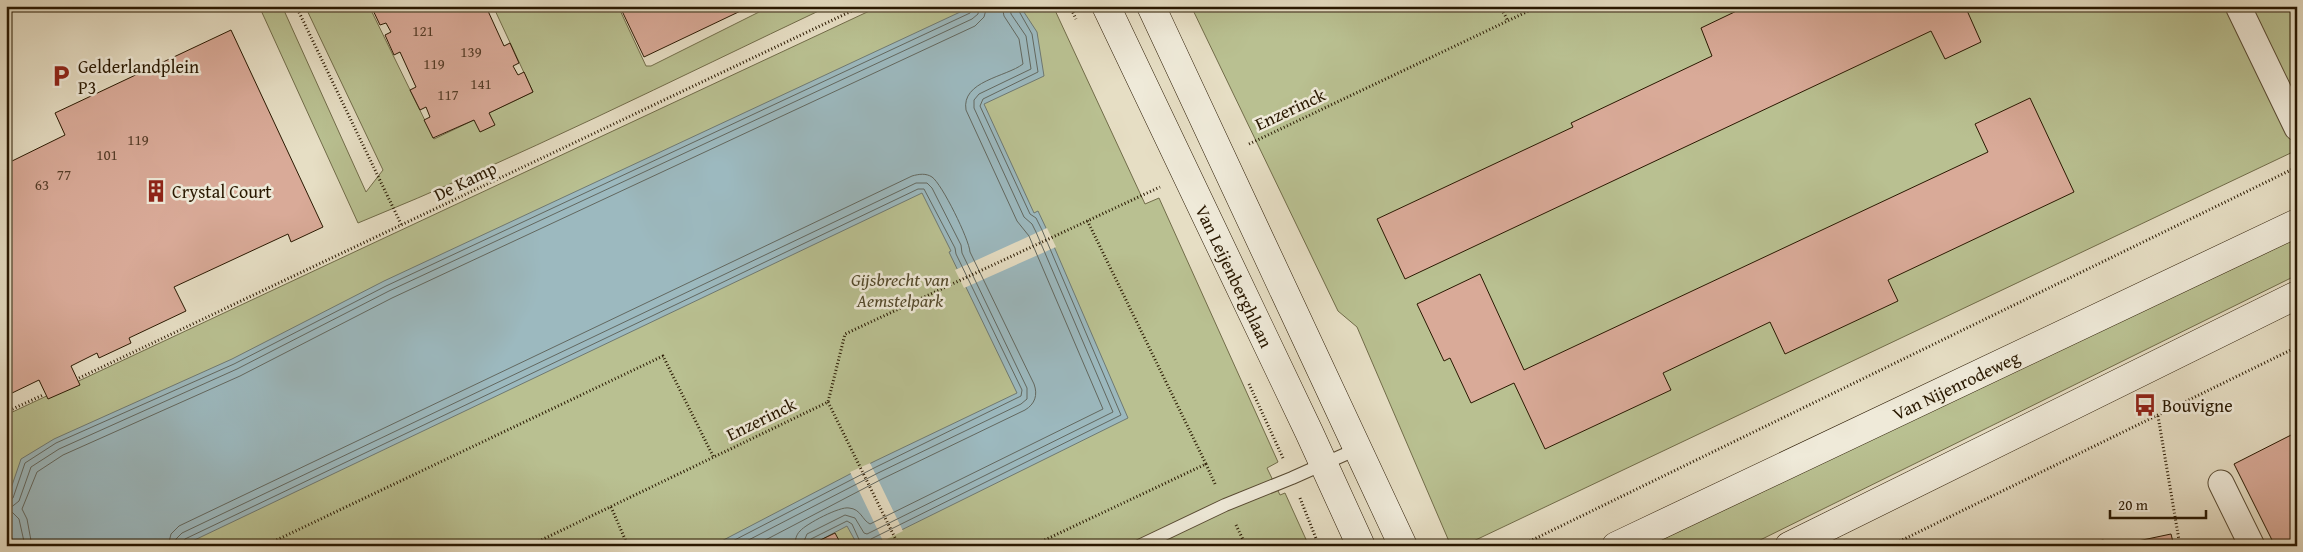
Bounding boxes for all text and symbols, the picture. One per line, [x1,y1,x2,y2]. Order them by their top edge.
house number: 121 [412,20,434,41]
house number: 139 [460,41,482,62]
place label: Gelderlandplein P3 [78,53,199,101]
house number: 119 [423,53,445,74]
parking icon: Gelderlandplein P3 [48,63,74,89]
house number: 141 [470,73,492,94]
street label: Enzerinck [1250,81,1330,137]
house number: 117 [437,84,459,105]
house number: 119 [127,129,149,150]
house number: 101 [96,144,118,165]
street label: De Kamp [429,154,501,208]
house number: 77 [57,164,71,185]
house number: 63 [35,174,49,195]
building icon: Crystal Court [143,178,169,204]
place label: Crystal Court [172,178,272,205]
street label: Van Leijenberghlaan [1189,200,1280,352]
park label: Gijsbrecht van Aemstelpark [851,266,949,314]
street label: Van Nijenrodeweg [1888,343,2024,427]
street label: Enzerinck [721,390,801,448]
bus stop icon: Bouvigne [2132,392,2158,418]
place label: Bouvigne [2162,392,2233,419]
scale bar [2110,487,2207,519]
text: 20 m [2118,494,2149,515]

